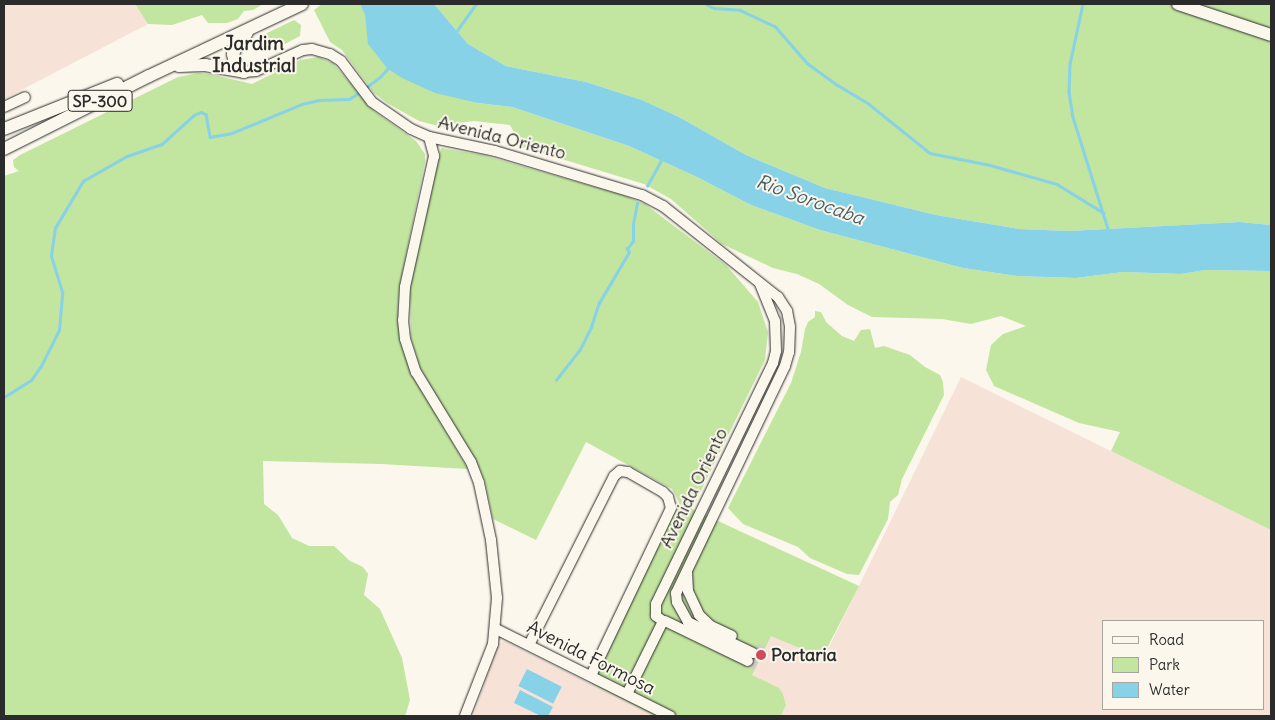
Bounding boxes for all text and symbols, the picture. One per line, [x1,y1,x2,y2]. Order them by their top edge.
district label: Jardim Industrial [212,33,296,77]
road number: SP-300 [68,88,132,114]
street label: Avenida Oriento [436,112,568,164]
water label: Rio Sorocaba [753,170,867,230]
street label: Avenida Oriento [656,424,732,552]
street label: Avenida Formosa [523,616,659,700]
legend [1102,620,1265,710]
text: Road [1149,630,1184,649]
place label: Portaria [771,644,837,666]
marker: Portaria [755,649,767,661]
text: Park [1149,655,1180,674]
text: Water [1149,680,1190,699]

